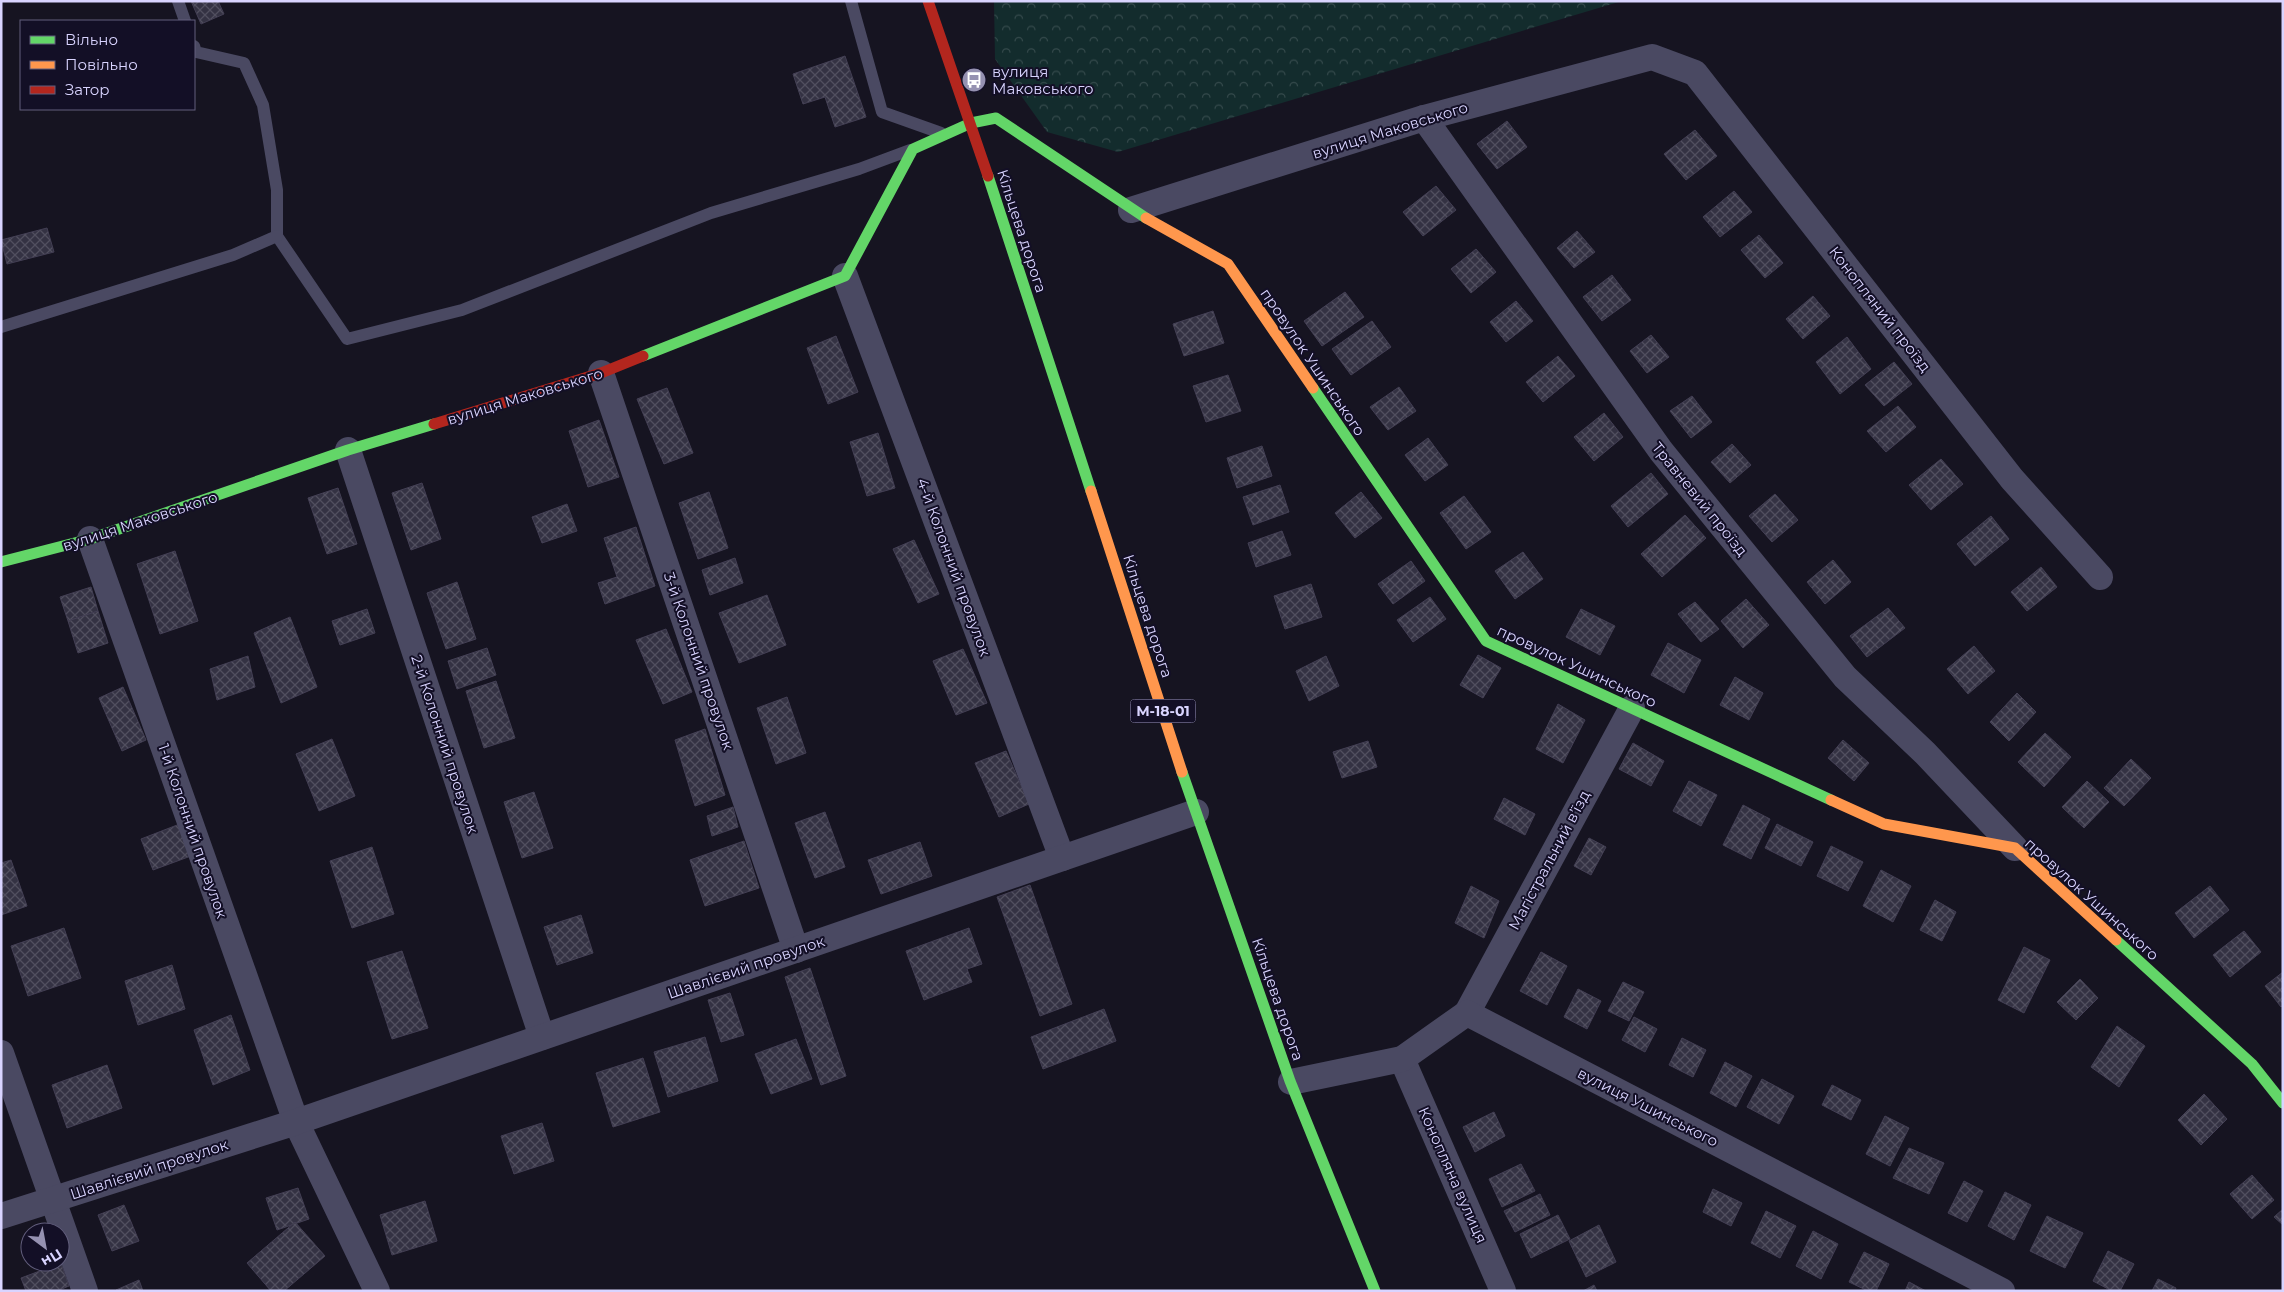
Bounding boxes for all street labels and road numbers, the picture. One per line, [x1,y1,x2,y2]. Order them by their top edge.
street label: вулиця Маковського [1310,97,1470,163]
street label: Кільцева дорога [993,167,1051,295]
street label: Конопляний проїзд [1825,242,1935,376]
street label: провулок Ушинського [1256,285,1370,439]
street label: вулиця Маковського [445,363,605,429]
street label: Травневий проїзд [1648,438,1752,560]
street label: 4-й Колонний провулок [913,475,995,659]
street label: вулиця Маковського [60,487,220,555]
street label: Кільцева дорога [1119,552,1177,680]
street label: 3-й Колонний провулок [660,570,738,753]
street label: провулок Ушинського [1494,621,1660,711]
street label: 2-й Колонний провулок [407,652,483,836]
road number: М-18-01 [1130,699,1196,722]
street label: 1-й Колонний провулок [154,741,232,921]
street label: Магістральний в’їзд [1504,787,1594,933]
street label: провулок Ушинського [2021,834,2163,964]
street label: Шавлієвий провулок [665,931,827,1003]
street label: Кільцева дорога [1248,935,1308,1063]
street label: вулиця Ушинського [1574,1063,1722,1151]
street label: Конопляна вулиця [1414,1104,1492,1246]
street label: Шавлієвий провулок [68,1134,231,1204]

